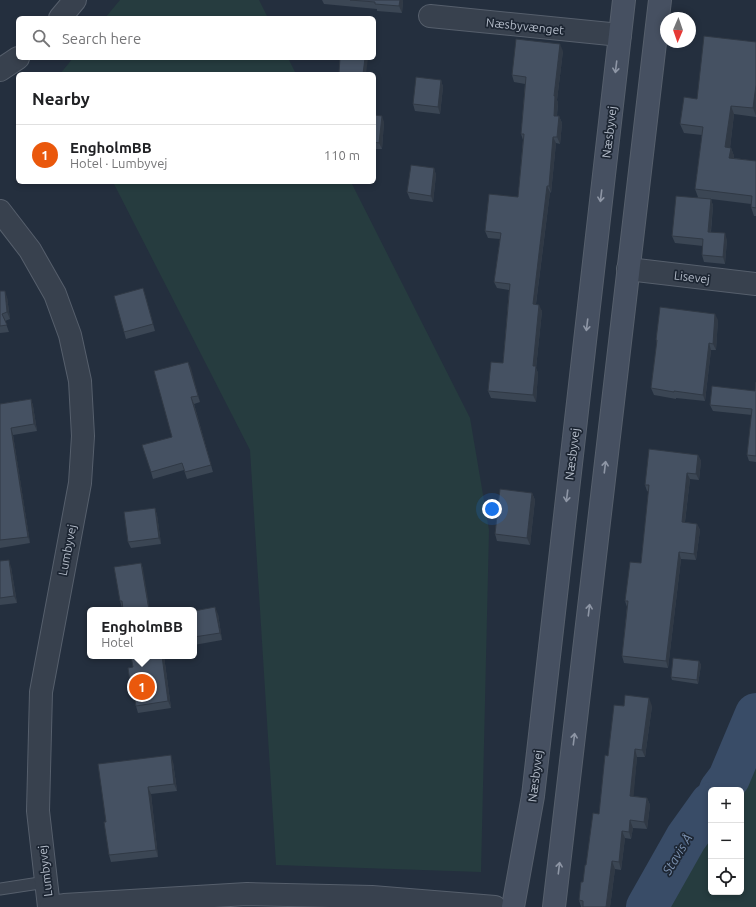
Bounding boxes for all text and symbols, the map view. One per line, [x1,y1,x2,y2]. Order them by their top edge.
north arrow [660,12,696,48]
street label: Næsbyvænget [485,15,565,37]
search box [16,16,376,60]
icon: search [30,27,52,49]
text: Search here [62,30,141,47]
one-way arrow [612,60,620,73]
text: Nearby [32,89,90,108]
street label: Næsbyvej [599,105,619,159]
text: EngholmBB [70,139,152,156]
text: 1 [41,148,49,162]
text: 110 m [324,148,360,162]
text: Hotel · Lumbyvej [70,156,167,170]
one-way arrow [598,189,605,202]
street label: Lisevej [673,268,711,286]
one-way arrow [583,318,590,331]
street label: Næsbyvej [562,427,582,481]
one-way arrow [601,461,609,474]
one-way arrow [563,489,571,502]
your location [482,499,502,519]
street label: Lumbyvej [56,523,78,577]
one-way arrow [585,604,592,617]
popup [87,607,197,659]
text: EngholmBB [101,618,183,635]
text: Hotel [101,635,133,649]
pin: 1 [129,672,155,702]
one-way arrow [570,733,578,746]
street label: Næsbyvej [525,749,545,803]
map controls [708,787,744,895]
button: + [708,787,744,823]
button: − [708,823,744,859]
water label: Stavis Å [659,831,695,878]
street label: Lumbyvej [35,844,55,897]
button: locate [708,859,744,895]
one-way arrow [555,862,562,875]

